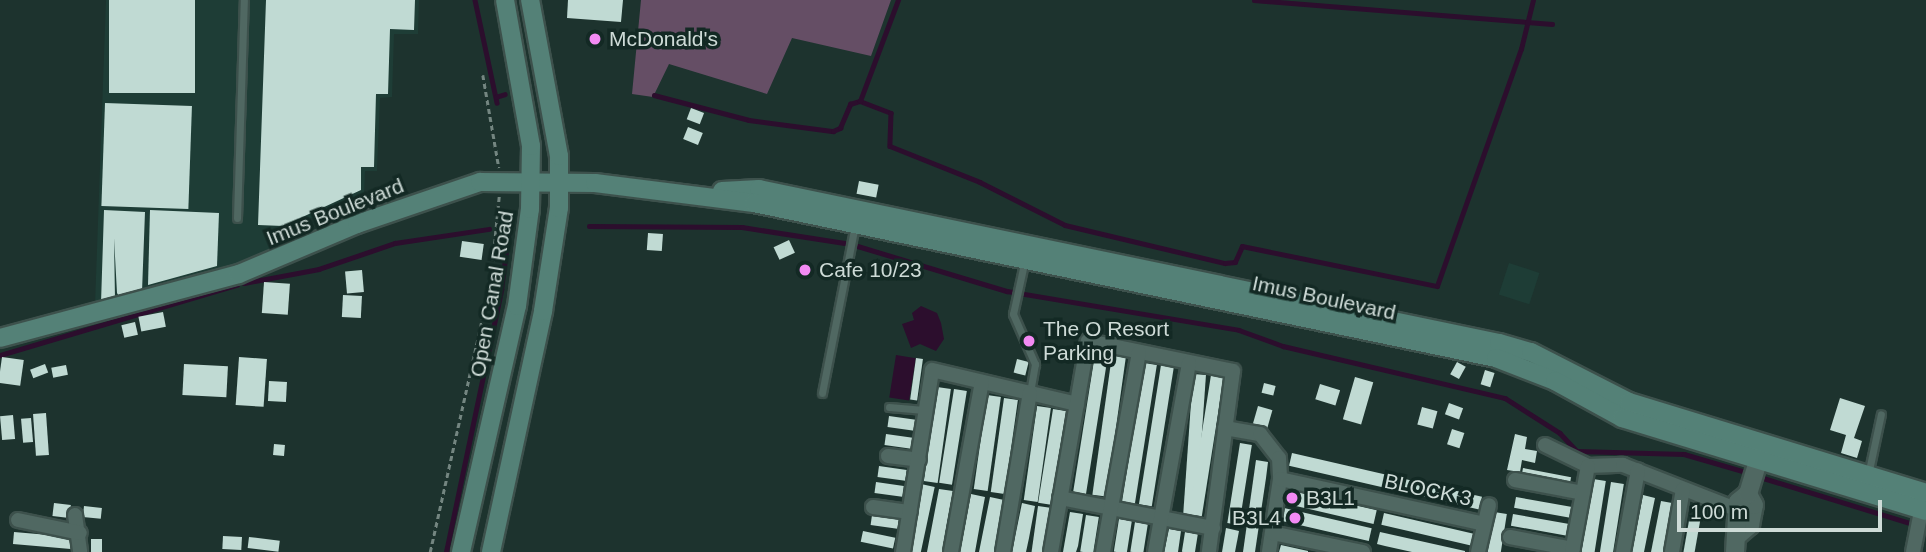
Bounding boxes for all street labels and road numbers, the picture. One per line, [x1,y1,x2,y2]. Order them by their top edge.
street label: Imus Boulevard [263,173,407,251]
street label: Open Canal Road [465,209,519,379]
street label: Imus Boulevard [1250,271,1398,325]
street label: BLOCK 3 [1382,468,1474,512]

